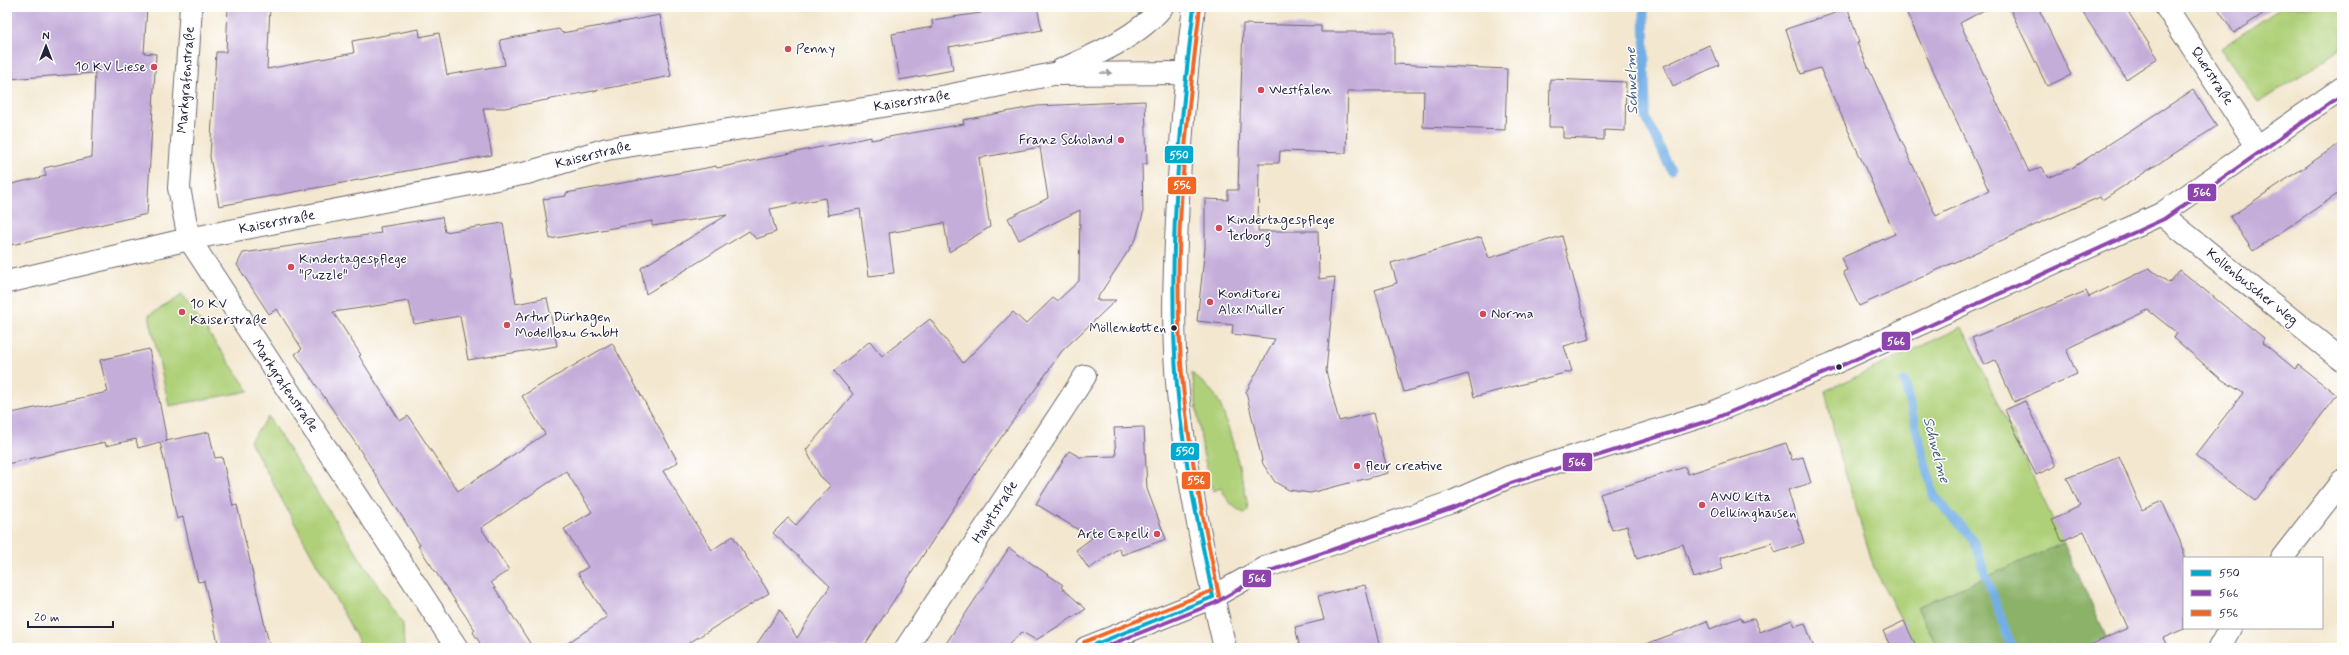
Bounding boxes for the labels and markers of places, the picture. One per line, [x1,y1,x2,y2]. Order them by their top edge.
place label: Penny [796,40,835,58]
marker: Penny [783,44,793,54]
place label: 10 KV Liese [75,58,146,76]
marker: 10 KV Liese [149,62,159,72]
place label: Westfalen [1269,81,1332,99]
marker: Westfalen [1256,85,1266,95]
place label: Franz Scholand [1019,131,1113,149]
marker: Franz Scholand [1116,135,1126,145]
place label: Kindertagespflege Terborg [1227,211,1335,247]
marker: Kindertagespflege Terborg [1214,223,1224,233]
place label: Kindertagespflege "Puzzle" [299,250,407,284]
marker: Kindertagespflege "Puzzle" [286,262,296,272]
place label: Konditorei Alex Müller [1218,285,1285,319]
place label: 10 KV Kaiserstraße [190,295,267,329]
marker: Konditorei Alex Müller [1205,297,1215,307]
place label: Norma [1491,305,1534,323]
marker: 10 KV Kaiserstraße [177,307,187,317]
place label: Artur Dürhagen Modellbau GmbH [515,308,619,342]
marker: Norma [1478,309,1488,319]
marker: Artur Dürhagen Modellbau GmbH [502,320,512,330]
place label: Möllenkotten [1089,320,1166,337]
marker: Möllenkotten [1169,323,1179,333]
unlabelled marker [1834,362,1844,372]
place label: fleur creative [1365,457,1443,475]
marker: fleur creative [1352,461,1362,471]
place label: AWO Kita Oelkinghausen [1710,488,1796,522]
marker: AWO Kita Oelkinghausen [1697,500,1707,510]
place label: Arte Capelli [1077,525,1149,543]
marker: Arte Capelli [1152,529,1162,539]

